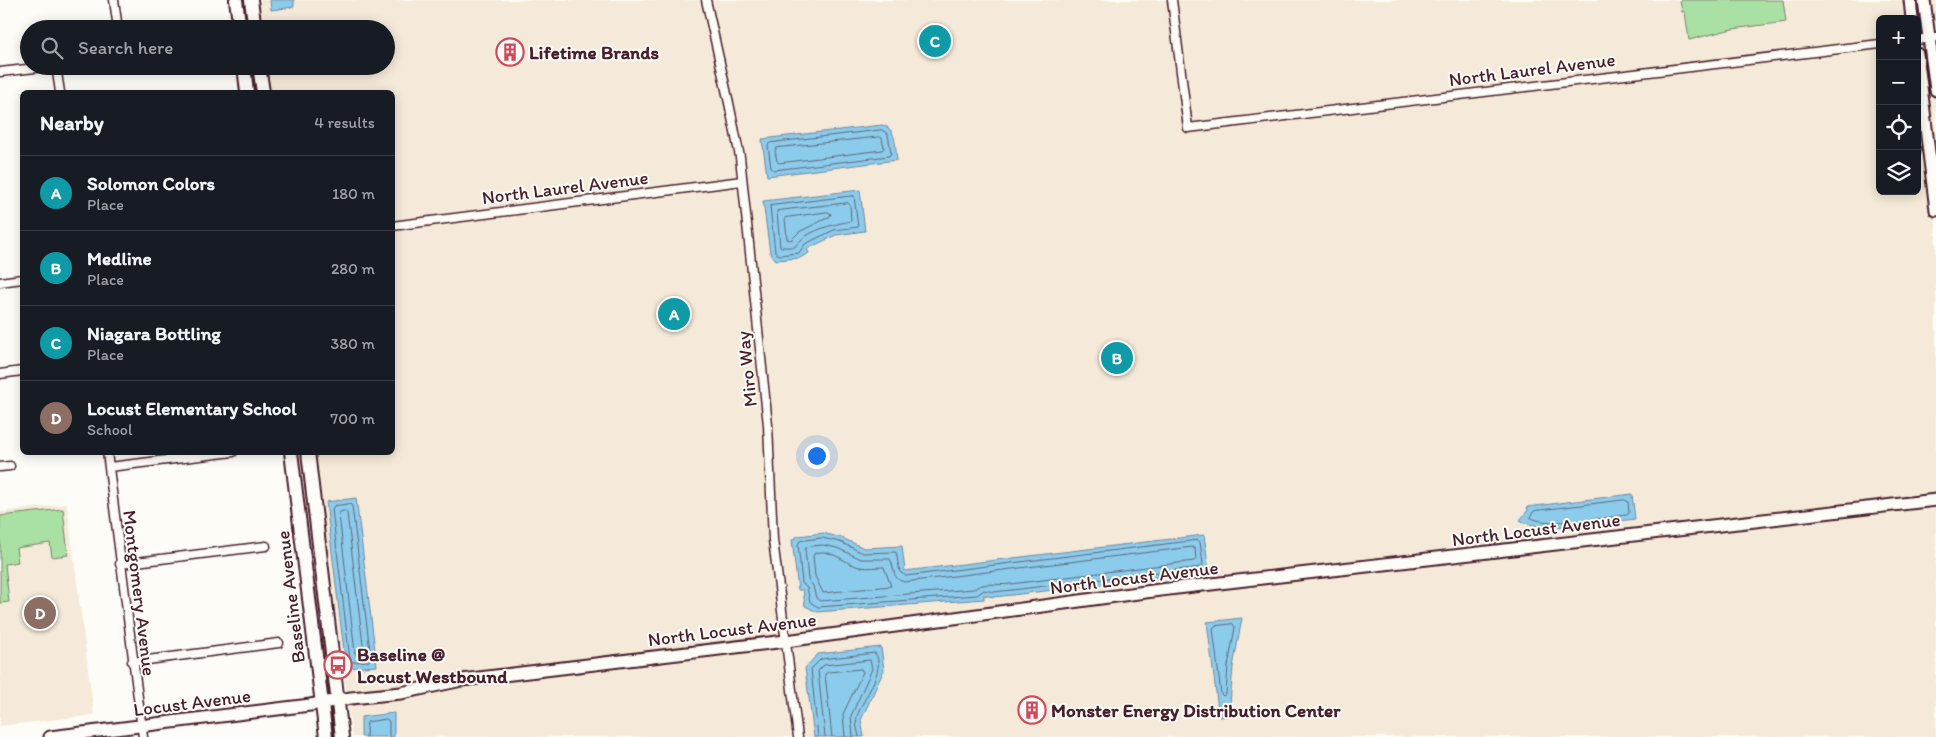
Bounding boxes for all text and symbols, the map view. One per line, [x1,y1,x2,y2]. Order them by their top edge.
map controls [1876,15,1921,195]
button: + [1876,15,1921,60]
search box [20,20,395,75]
pin: C [919,22,951,60]
icon: search [38,34,66,62]
text: Search here [78,36,173,59]
building icon: Lifetime Brands [495,37,525,67]
place label: Lifetime Brands [529,41,660,64]
street label: North Laurel Avenue [1447,48,1617,91]
button: − [1876,60,1921,105]
button: locate [1876,105,1921,150]
text: Nearby [40,110,104,135]
text: 4 results [314,113,375,132]
button: layers [1876,150,1921,195]
street label: North Laurel Avenue [480,166,650,209]
text: Solomon Colors [87,172,215,195]
text: A [51,184,61,203]
text: 180 m [332,184,375,203]
text: Place [87,195,124,214]
text: Medline [87,247,152,270]
text: B [51,259,61,278]
text: 280 m [331,259,375,278]
text: Place [87,270,124,289]
pin: A [658,295,690,333]
text: Niagara Bottling [87,322,221,345]
street label: Miro Way [731,330,762,408]
text: C [51,334,61,353]
text: 380 m [331,334,375,353]
pin: B [1101,339,1133,377]
text: Place [87,345,124,364]
text: Locust Elementary School [87,397,297,420]
text: D [51,409,61,428]
text: 700 m [330,409,375,428]
text: School [87,420,133,439]
your location [804,443,830,469]
street label: North Locust Avenue [1450,508,1622,551]
street label: Montgomery Avenue [118,509,161,677]
street label: Baseline Avenue [271,529,310,665]
street label: North Locust Avenue [1048,556,1220,599]
pin: D [24,594,56,632]
street label: North Locust Avenue [646,608,818,651]
place label: Baseline @ Locust Westbound [357,643,508,688]
bus stop icon: Baseline @ Locust Westbound [323,650,353,680]
street label: Locust Avenue [132,684,252,721]
building icon: Monster Energy Distribution Center [1017,695,1047,725]
place label: Monster Energy Distribution Center [1051,699,1341,722]

